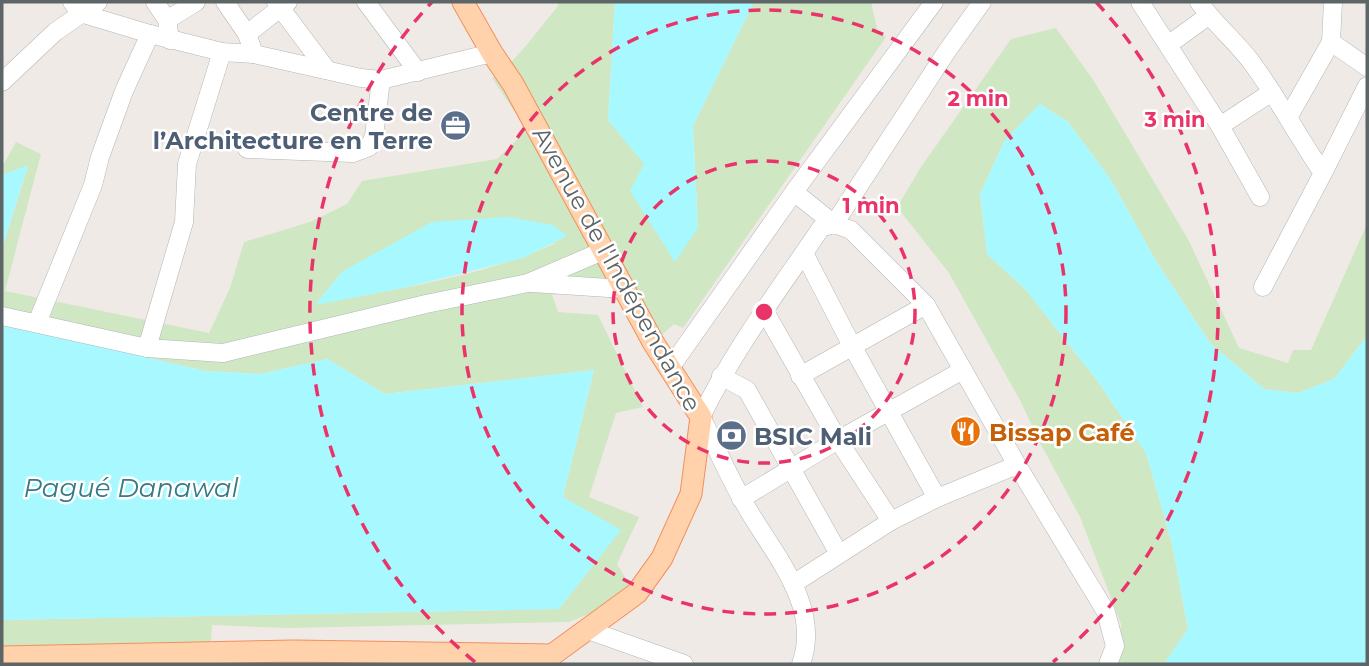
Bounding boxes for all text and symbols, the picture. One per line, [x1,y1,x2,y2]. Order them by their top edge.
text: 2 min [947,86,1009,111]
place label: Centre de l’Architecture en Terre [153,98,433,155]
text: 3 min [1143,107,1206,132]
office icon: Centre de l’Architecture en Terre [439,109,473,143]
street label: Avenue de l'Indépendance [527,122,707,416]
text: 1 min [842,193,900,218]
centre of rings [752,300,776,324]
restaurant icon: Bissap Café [949,415,983,449]
place label: Bissap Café [989,418,1135,447]
bank icon: BSIC Mali [714,419,748,453]
place label: BSIC Mali [754,422,872,451]
water label: Pagué Danawal [23,472,239,504]

